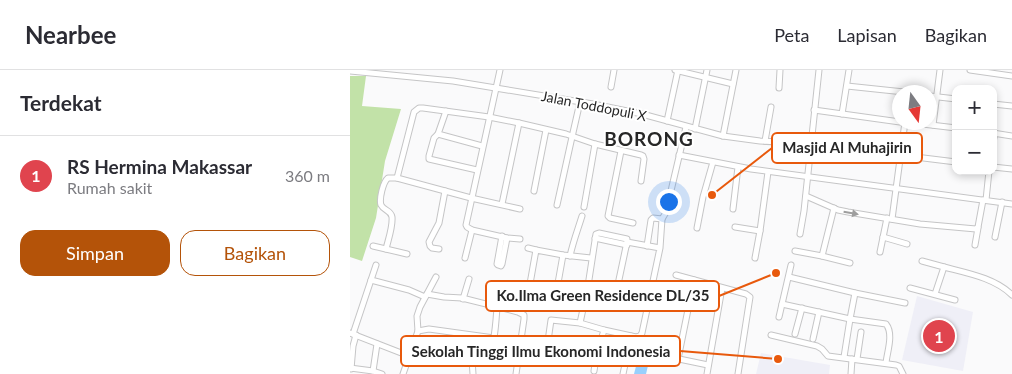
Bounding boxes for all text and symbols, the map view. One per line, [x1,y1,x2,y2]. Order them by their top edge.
text: Nearbee [25,20,116,49]
text: Peta [774,24,809,46]
text: Lapisan [837,24,897,46]
text: Bagikan [925,24,987,46]
north arrow [892,85,937,130]
map controls [952,85,997,175]
button: + [952,85,997,130]
street label: Jalan Toddopuli X [540,87,648,124]
text: Terdekat [20,90,102,115]
district label: BORONG [604,127,694,150]
button: − [952,130,997,175]
callout: Masjid Al Muhajirin [772,133,922,163]
text: Masjid Al Muhajirin [782,138,912,156]
text: RS Hermina Makassar [67,155,252,178]
text: 1 [31,166,41,185]
text: 360 m [285,166,330,185]
text: Rumah sakit [67,178,152,197]
your location [656,189,682,215]
one-way arrow [844,209,860,217]
button: Simpan [20,230,170,276]
button: Bagikan [180,230,330,276]
callout: Ko.Ilma Green Residence DL/35 [486,281,719,311]
text: Ko.Ilma Green Residence DL/35 [497,286,709,304]
pin: 1 [923,317,955,355]
callout: Sekolah Tinggi Ilmu Ekonomi Indonesia [401,336,680,366]
text: Sekolah Tinggi Ilmu Ekonomi Indonesia [411,342,671,360]

